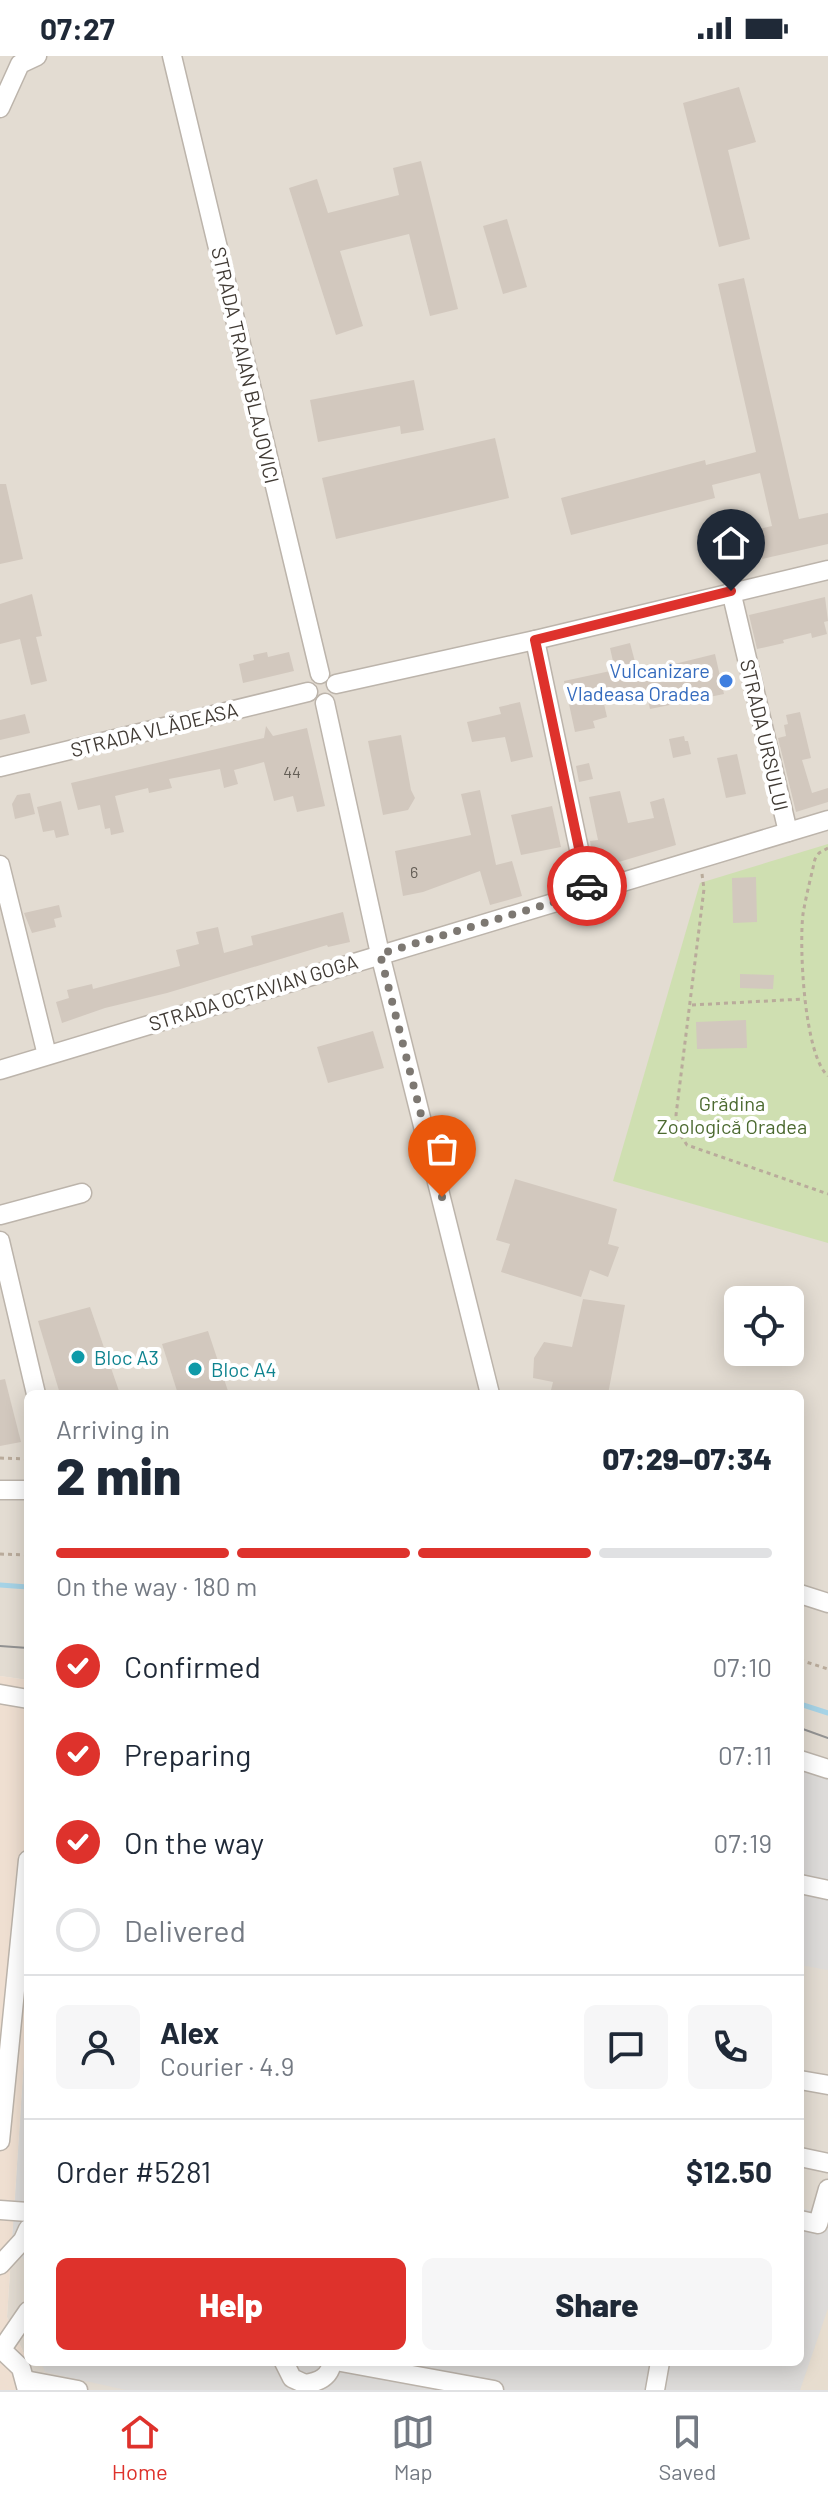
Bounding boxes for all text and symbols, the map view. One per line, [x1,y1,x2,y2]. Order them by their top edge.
text: 07:27 [40,10,115,46]
street label: STRADA TRAIAN BLAJOVICI [207,244,285,486]
pin [697,509,765,591]
icon: home [709,521,753,565]
street label: STRADA URSULUI [736,657,794,813]
place label: Vulcanizare Vladeasa Oradea [566,658,710,705]
marker: Vulcanizare Vladeasa Oradea [717,672,735,690]
street label: STRADA VLĂDEASA [68,697,240,761]
house number: 44 [283,762,301,781]
courier [547,846,627,926]
house number: 6 [410,862,418,881]
icon: car [565,864,609,908]
street label: STRADA OCTAVIAN GOGA [146,949,360,1035]
park label: Grădina Zoologică Oradea [657,1091,807,1138]
pin [408,1115,476,1197]
icon: bag [420,1127,464,1171]
map controls [724,1286,804,1366]
button: locate [724,1286,804,1366]
place label: Bloc A3 [94,1345,159,1369]
marker: Bloc A3 [69,1348,87,1366]
place label: Bloc A4 [211,1357,277,1381]
marker: Bloc A4 [186,1360,204,1378]
text: Arriving in [56,1413,170,1444]
text: 07:29–07:34 [602,1440,772,1476]
text: 2 min [56,1443,181,1505]
text: On the way · 180 m [56,1570,257,1601]
icon: check [56,1644,100,1688]
text: Confirmed [124,1648,261,1684]
text: 07:10 [712,1651,772,1682]
icon: check [56,1732,100,1776]
text: Preparing [124,1736,251,1772]
text: 07:11 [718,1739,772,1770]
icon: check [56,1820,100,1864]
text: On the way [124,1824,264,1860]
text: 07:19 [714,1827,772,1858]
text: Delivered [124,1912,246,1948]
button: person [56,2005,140,2089]
button: chat [584,2005,668,2089]
button: phone [688,2005,772,2089]
text: Alex [160,2014,219,2050]
text: Courier · 4.9 [160,2050,294,2081]
text: Order #5281 [56,2153,211,2189]
text: $12.50 [686,2153,772,2189]
button: Help [56,2258,406,2350]
button: Share [422,2258,772,2350]
tab: Home [112,2410,168,2484]
tab: Map [391,2410,435,2484]
tab: Saved [659,2410,716,2484]

